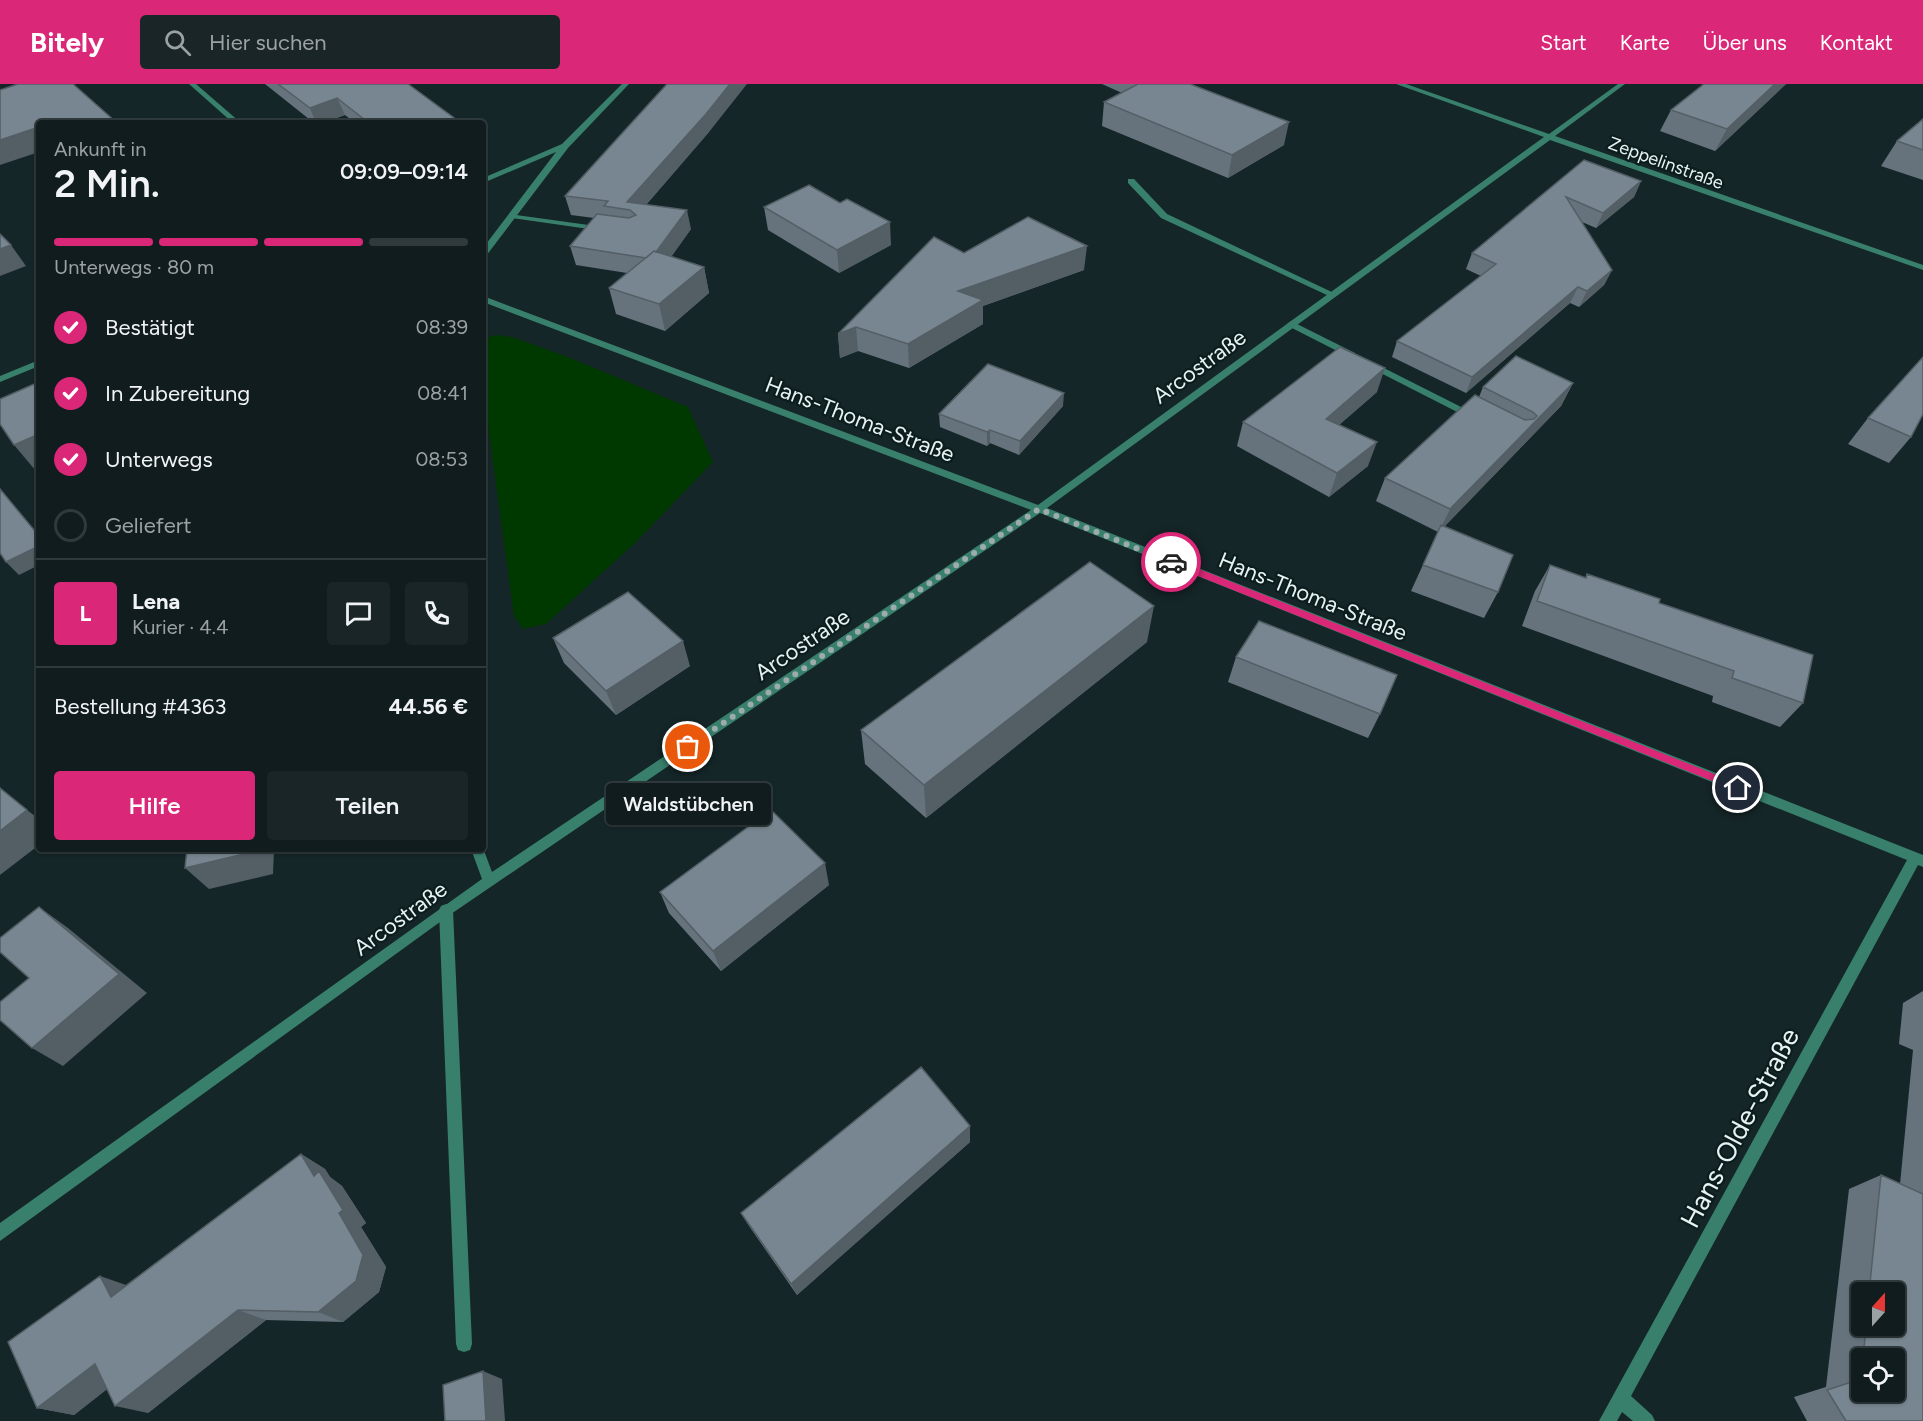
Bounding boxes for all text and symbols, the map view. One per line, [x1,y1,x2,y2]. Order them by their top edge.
search box [140,15,560,69]
text: Bitely [30,25,104,59]
icon: search [161,26,194,59]
text: Hier suchen [209,29,327,56]
text: Start [1540,30,1587,55]
text: Karte [1620,30,1670,55]
text: Über uns [1703,30,1787,55]
text: Kontakt [1820,30,1893,55]
street label: Zeppelinstraße [1605,132,1727,194]
text: Ankunft in [54,137,146,161]
text: 09:09–09:14 [340,158,468,185]
text: 2 Min. [54,160,160,207]
text: Unterwegs · 80 m [54,255,214,279]
icon: check [54,311,87,344]
text: Bestätigt [105,314,195,341]
text: 08:39 [416,315,468,339]
street label: Arcostraße [1147,324,1251,409]
street label: Hans-Thoma-Straße [761,371,958,468]
icon: check [54,377,87,410]
text: In Zubereitung [105,380,250,407]
text: 08:41 [417,381,468,405]
icon: check [54,443,87,476]
text: Unterwegs [105,446,213,473]
text: 08:53 [415,447,468,471]
text: Geliefert [105,512,192,539]
courier [1141,532,1201,592]
icon: car [1155,546,1188,579]
street label: Hans-Thoma-Straße [1215,546,1411,647]
button: chat [327,582,390,645]
button: phone [405,582,468,645]
text: Lena [132,588,180,615]
text: L [80,600,91,627]
street label: Arcostraße [750,603,855,686]
text: Kurier · 4.4 [132,615,228,639]
text: Bestellung #4363 [54,693,226,720]
text: 44.56 € [389,693,468,720]
pin [662,721,713,772]
icon: bag [671,730,704,763]
pin [1712,762,1763,813]
button: Hilfe [54,771,255,840]
button: Teilen [267,771,468,840]
icon: home [1721,771,1754,804]
callout: Waldstübchen [606,783,771,825]
text: Waldstübchen [623,792,754,816]
street label: Arcostraße [348,876,452,961]
street label: Hans-Olde-Straße [1673,1022,1806,1233]
north arrow [1851,1282,1905,1336]
map controls [1851,1282,1905,1402]
button: locate [1851,1348,1905,1402]

